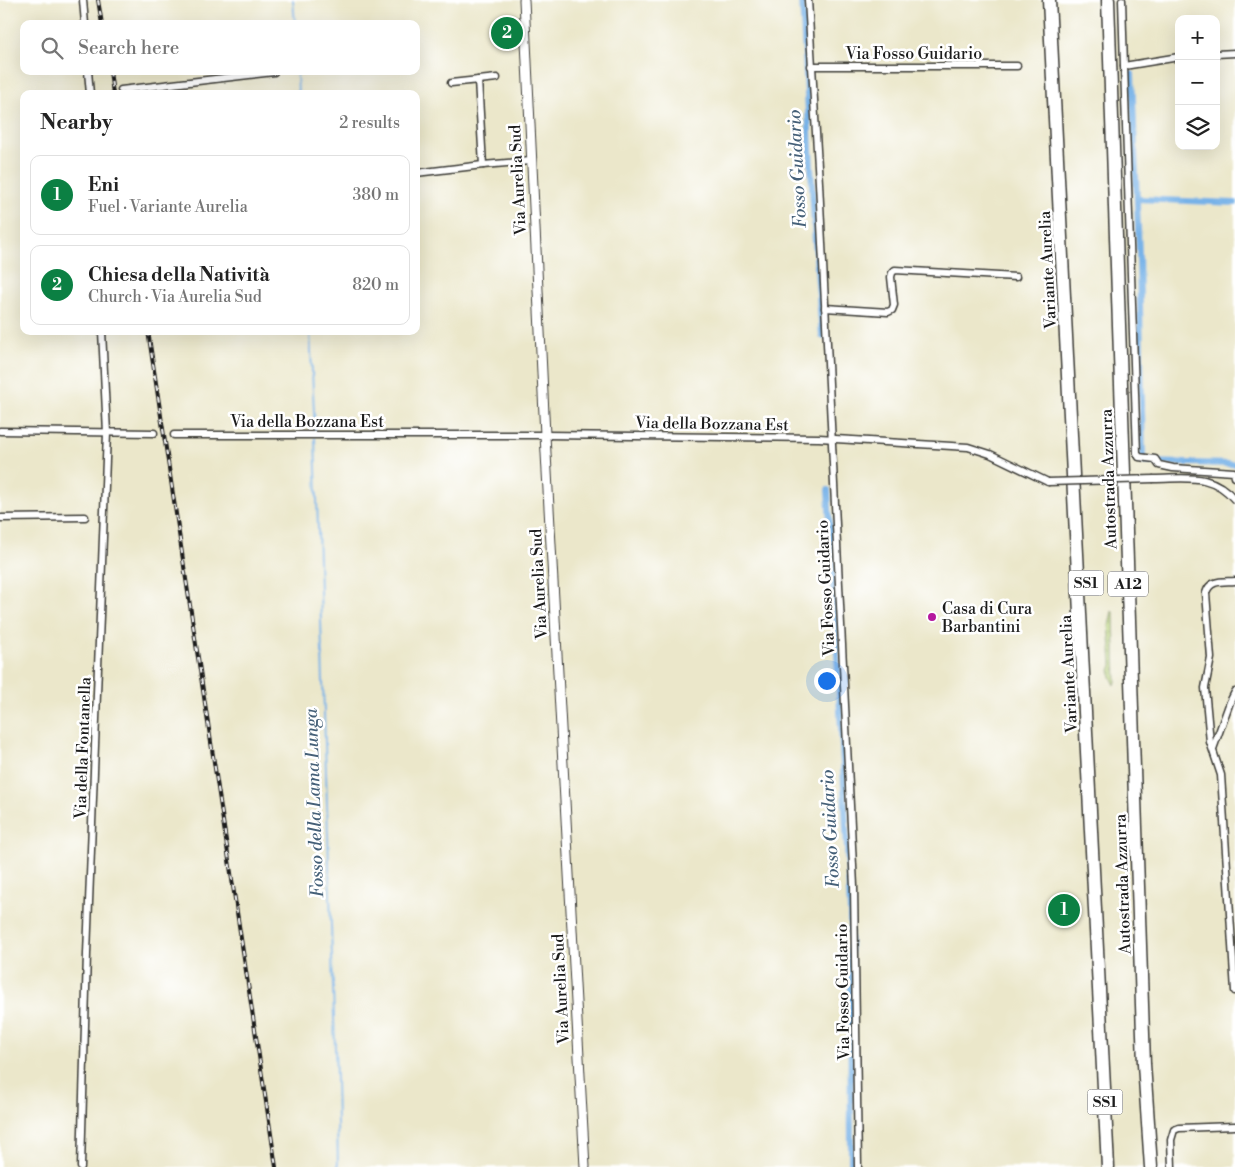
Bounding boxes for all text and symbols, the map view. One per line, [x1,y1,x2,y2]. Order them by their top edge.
pin: 2 [491,14,523,52]
map controls [1175,15,1220,150]
button: + [1175,15,1220,60]
search box [20,20,420,75]
icon: search [38,34,66,62]
text: Search here [78,36,179,60]
street label: Via Fosso Guidario [845,44,982,64]
button: − [1175,60,1220,105]
button: layers [1175,105,1220,150]
water label: Fosso Guidario [783,109,812,229]
text: Nearby [40,110,113,136]
text: 2 results [339,113,400,133]
street label: Via Aurelia Sud [505,124,531,237]
text: Eni [88,173,119,197]
text: 1 [53,185,61,205]
text: 380 m [352,185,399,205]
text: Fuel · Variante Aurelia [88,197,248,217]
street label: Variante Aurelia [1035,210,1061,330]
text: Chiesa della Natività [88,263,270,287]
text: 2 [52,275,62,295]
text: 820 m [352,275,399,295]
text: Church · Via Aurelia Sud [88,287,262,307]
street label: Autostrada Azzurra [1097,408,1121,550]
street label: Via della Bozzana Est [229,412,384,432]
street label: Via della Bozzana Est [634,413,789,435]
street label: Via Fosso Guidario [812,519,840,658]
street label: Via Aurelia Sud [526,528,552,641]
road number: SS1 [1068,570,1104,596]
road number: A12 [1108,572,1148,596]
place label: Casa di Cura Barbantini [941,599,1033,637]
marker: Casa di Cura Barbantini [926,611,938,623]
street label: Variante Aurelia [1056,614,1082,734]
your location [814,668,840,694]
street label: Via della Fontanella [70,676,96,821]
water label: Fosso della Lama Lunga [300,707,329,898]
water label: Fosso Guidario [816,769,845,889]
street label: Autostrada Azzurra [1111,813,1135,955]
pin: 1 [1048,891,1080,929]
street label: Via Fosso Guidario [832,923,854,1062]
street label: Via Aurelia Sud [548,933,574,1046]
road number: SS1 [1088,1090,1122,1114]

